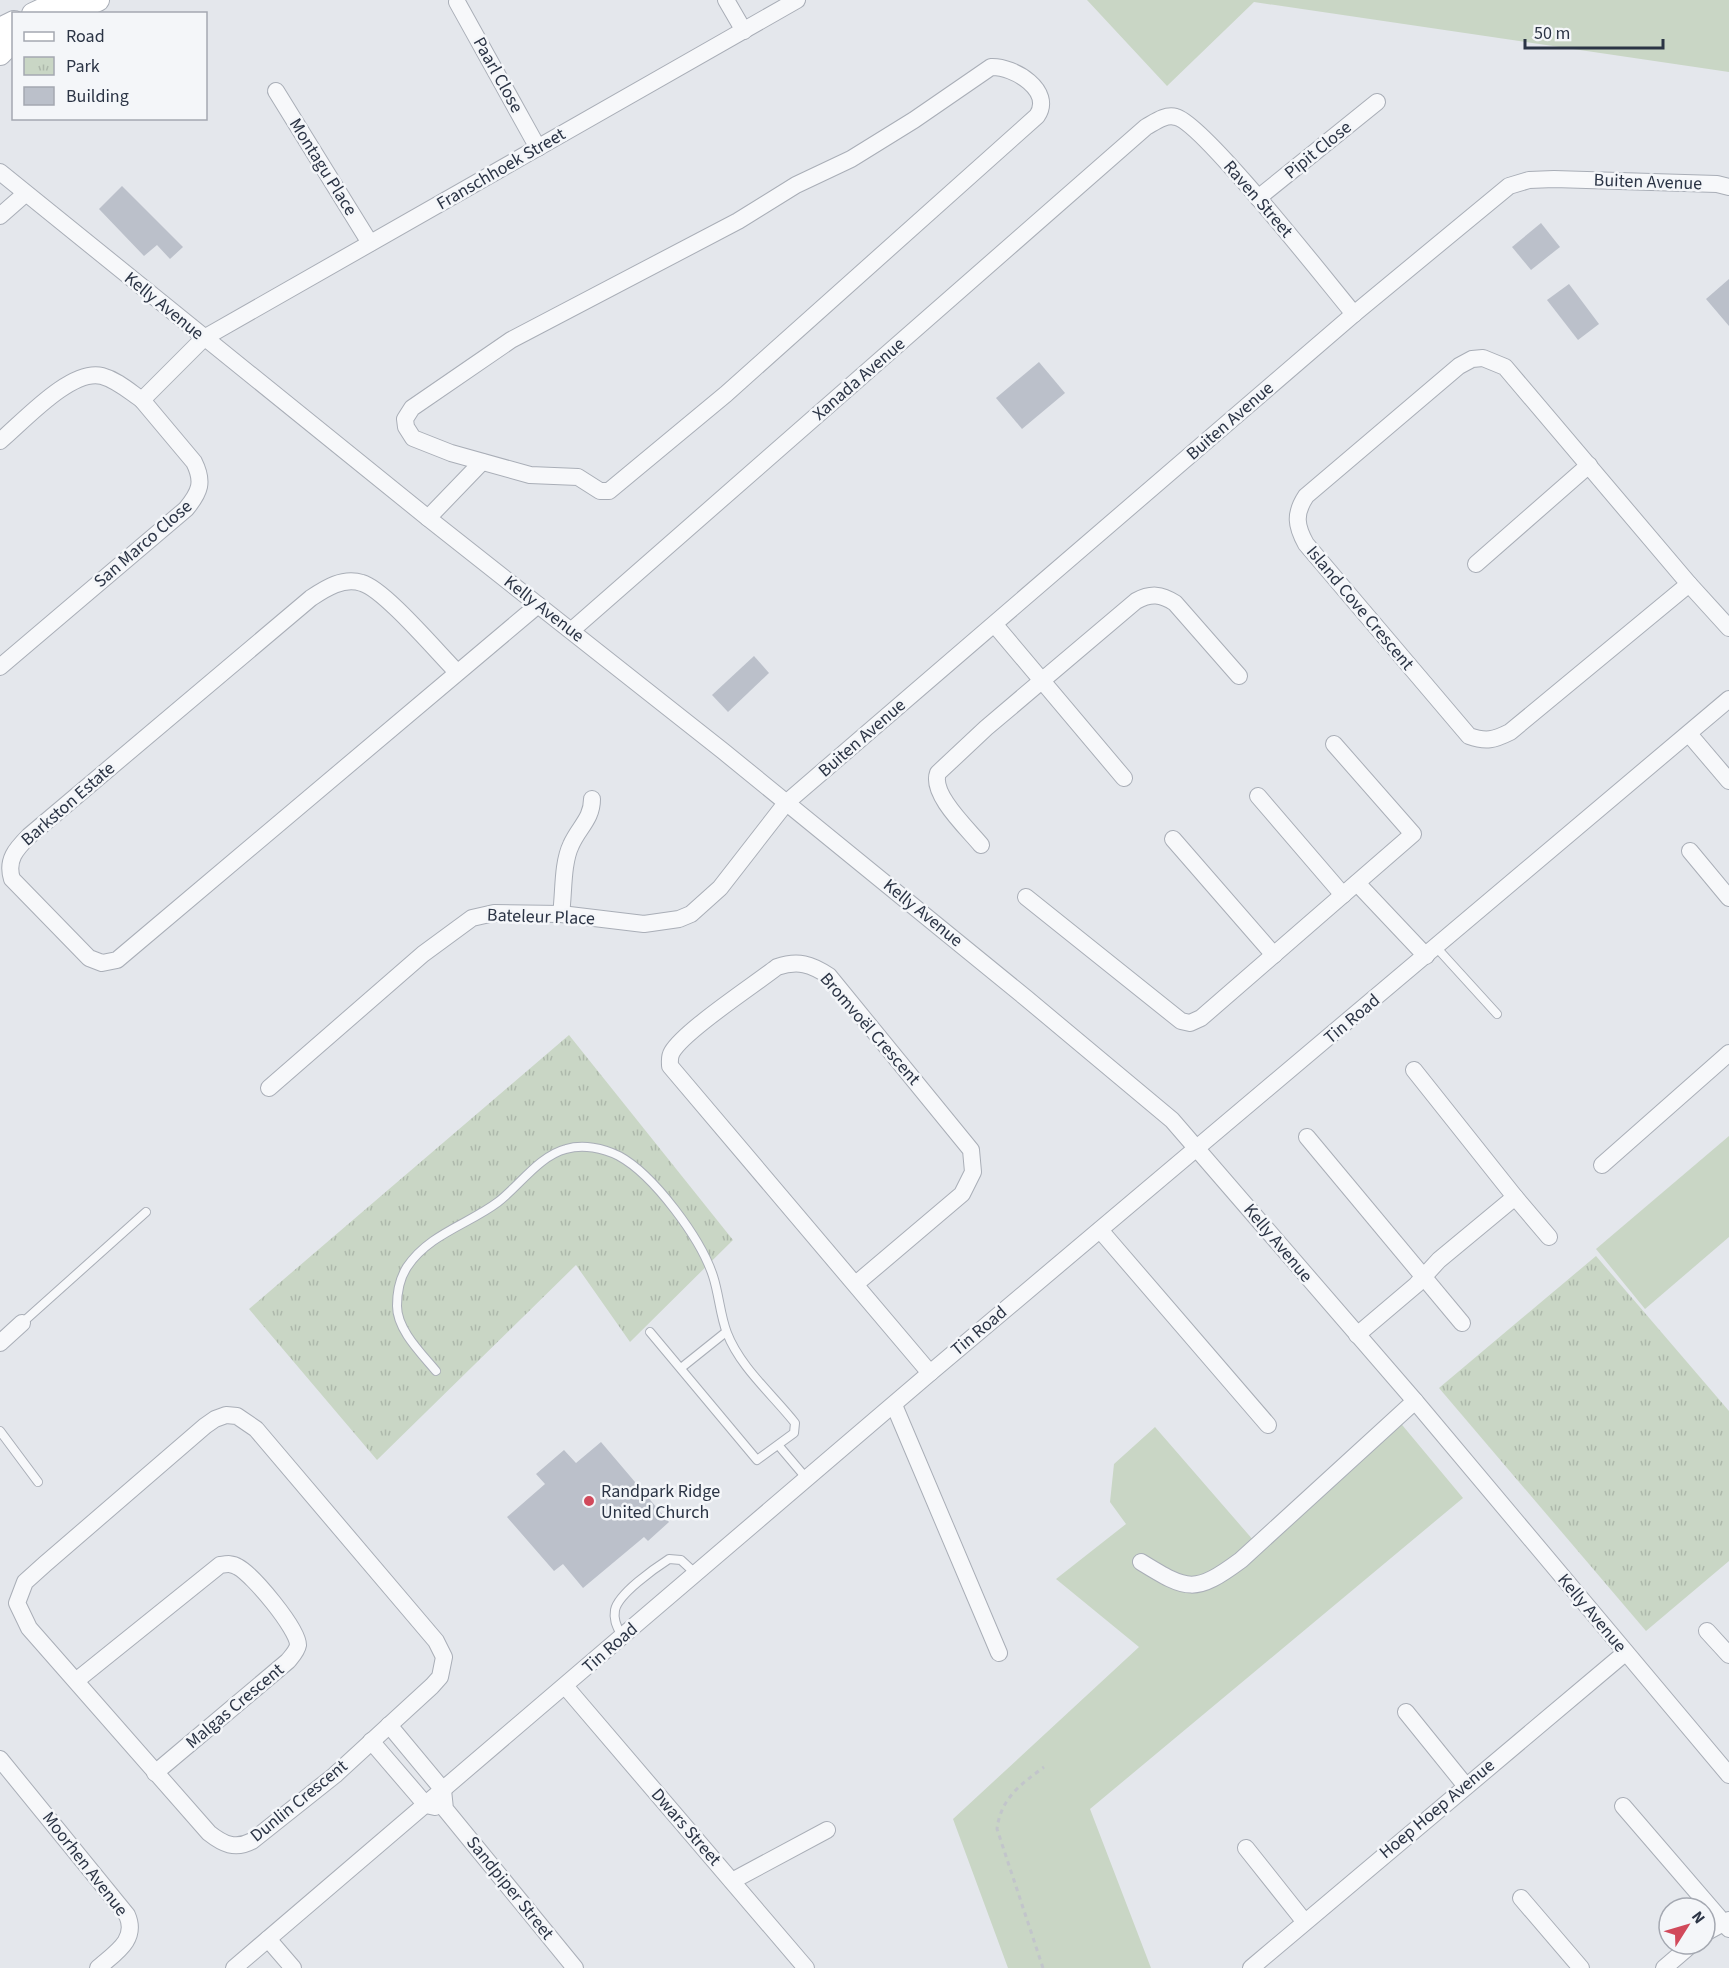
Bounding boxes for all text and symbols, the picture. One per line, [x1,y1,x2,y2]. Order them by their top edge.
legend [12,12,207,120]
scale bar [1525,12,1663,50]
text: 50 m [1534,21,1570,46]
text: Road [66,24,105,49]
street label: Paarl Close [467,33,529,117]
text: Park [66,54,100,79]
text: Building [66,84,129,109]
street label: Montagu Place [283,114,363,221]
street label: Pipit Close [1279,115,1357,185]
street label: Franschhoek Street [432,122,570,216]
street label: Raven Street [1217,155,1299,243]
street label: Buiten Avenue [1593,168,1703,196]
street label: Kelly Avenue [119,266,209,346]
street label: Xanada Avenue [807,332,911,426]
street label: Buiten Avenue [1181,376,1279,466]
street label: San Marco Close [89,494,198,594]
street label: Island Cove Crescent [1300,540,1420,676]
street label: Kelly Avenue [499,570,590,648]
street label: Buiten Avenue [813,693,911,783]
street label: Barkston Estate [16,756,120,852]
street label: Kelly Avenue [878,873,968,953]
street label: Bateleur Place [487,903,595,931]
street label: Bromvoël Crescent [814,967,926,1091]
street label: Tin Road [1319,988,1385,1050]
street label: Kelly Avenue [1238,1198,1318,1288]
street label: Tin Road [946,1300,1012,1362]
place label: Randpark Ridge United Church [601,1479,720,1525]
marker: Randpark Ridge United Church [582,1494,596,1508]
street label: Kelly Avenue [1552,1568,1632,1658]
street label: Tin Road [577,1617,643,1679]
street label: Malgas Crescent [181,1657,289,1755]
street label: Hoep Hoep Avenue [1374,1753,1500,1865]
street label: Dunlin Crescent [245,1754,353,1848]
street label: Dwars Street [645,1783,727,1871]
street label: Moorhen Avenue [36,1806,134,1922]
street label: Sandpiper Street [460,1831,560,1945]
north arrow [1657,1896,1717,1956]
text: N [1686,1907,1710,1928]

